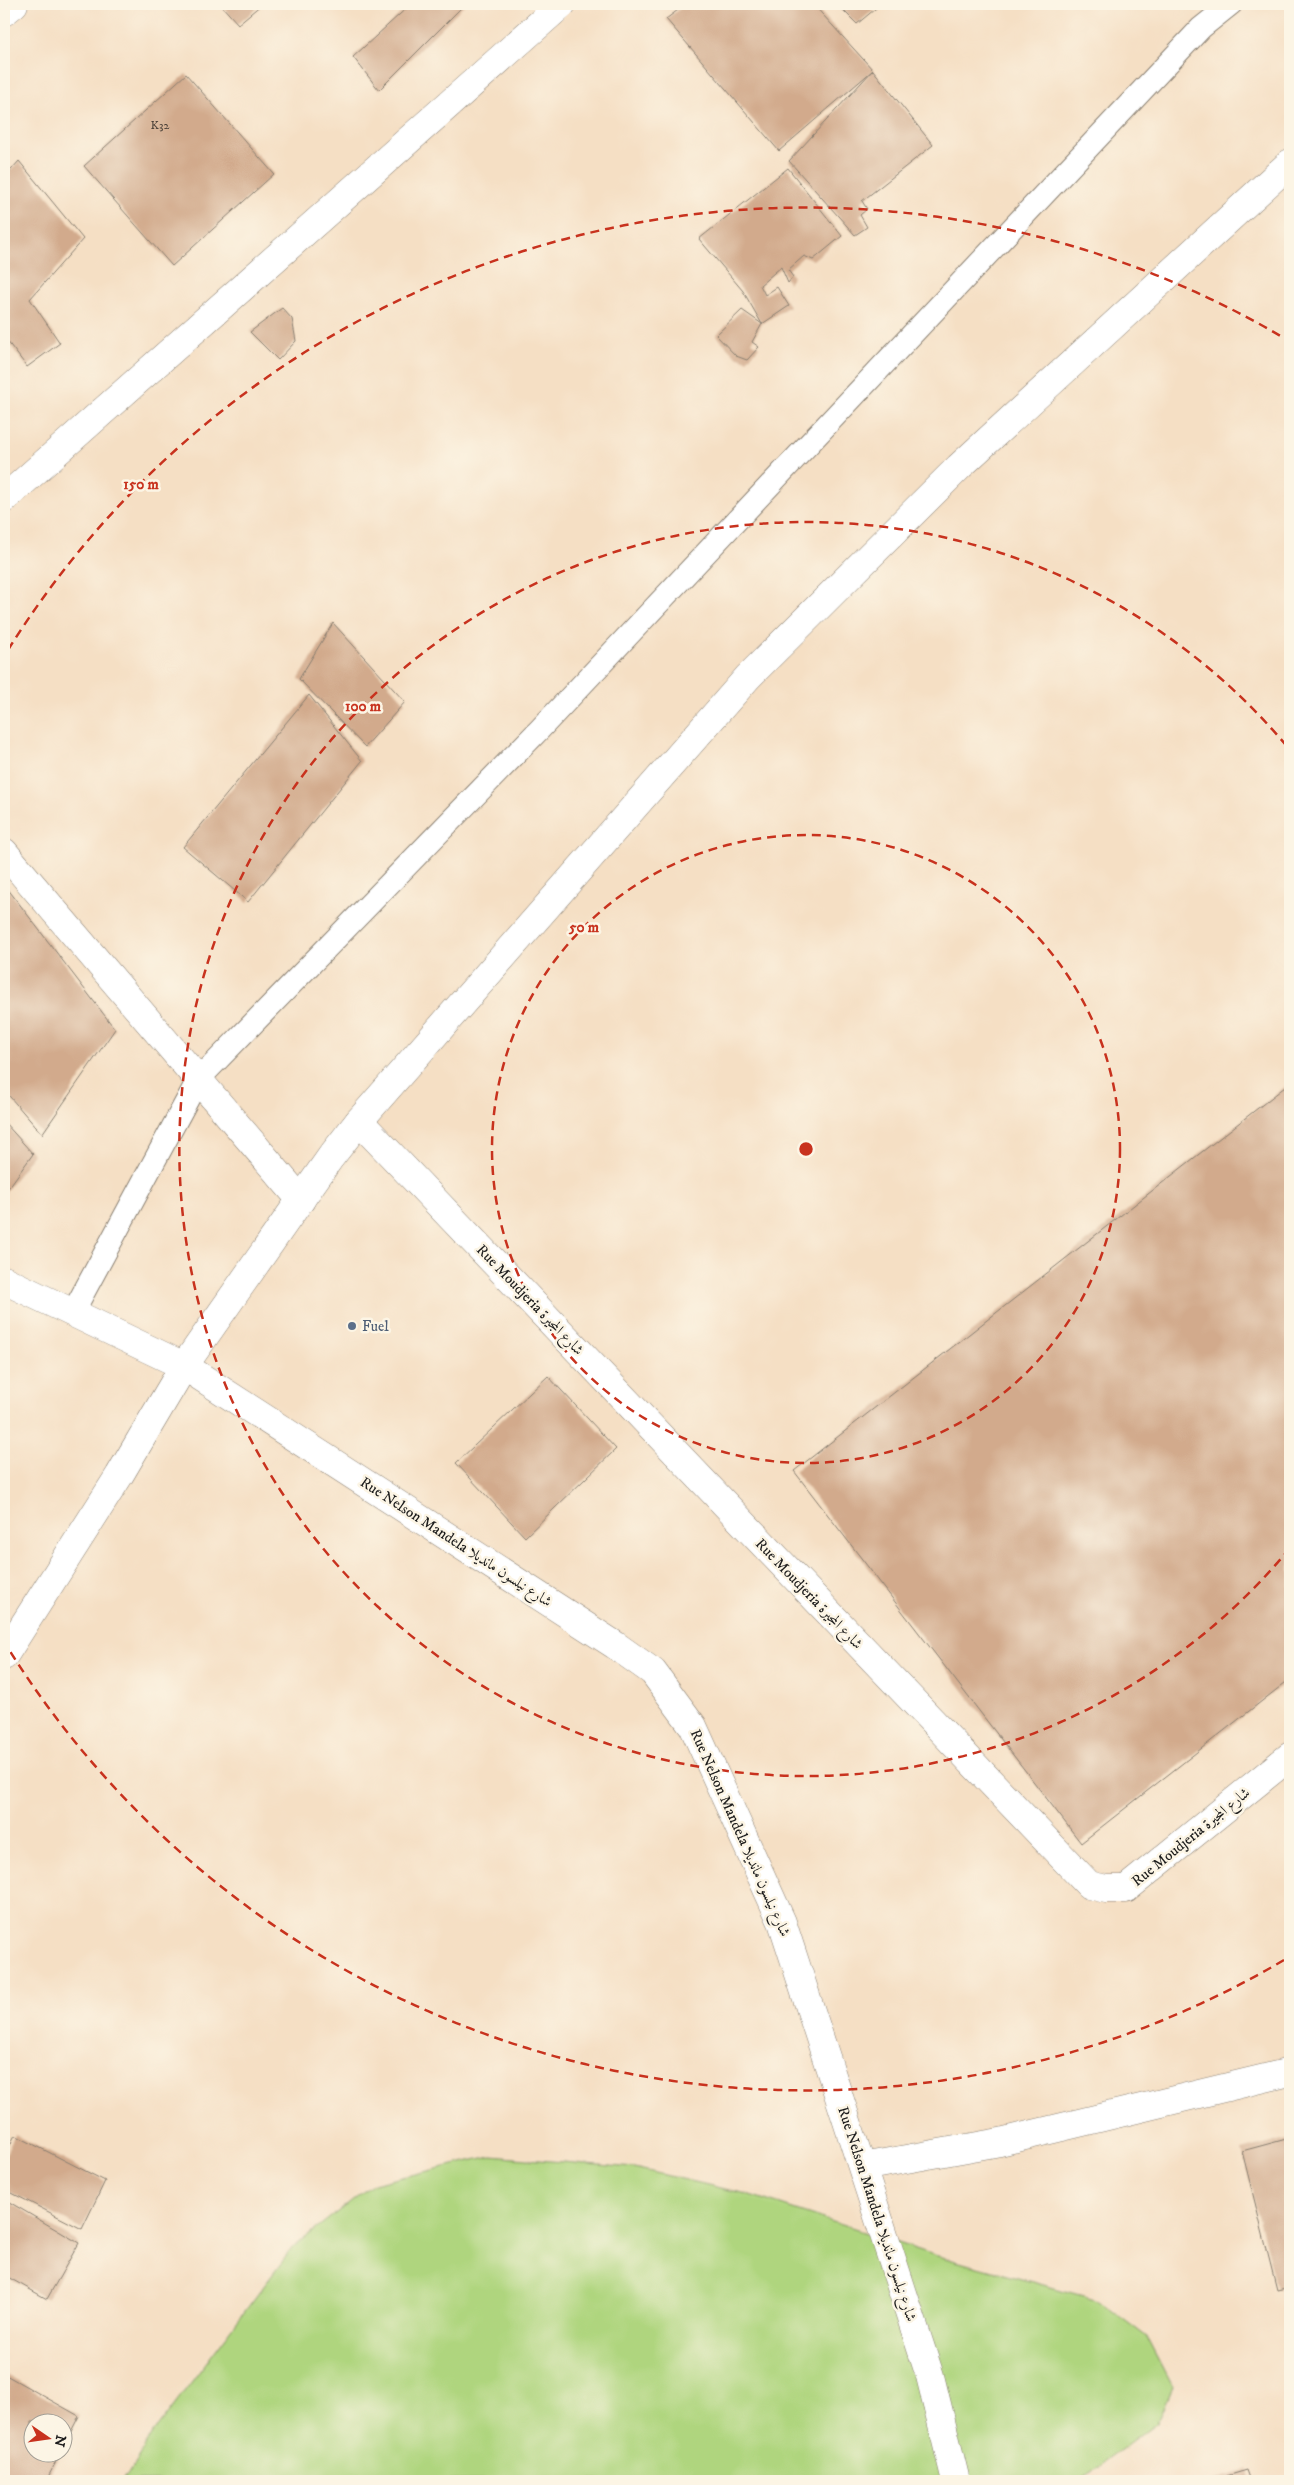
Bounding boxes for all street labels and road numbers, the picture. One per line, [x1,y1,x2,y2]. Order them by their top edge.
street label: Rue Moudjeria شارع المجيرة [470,1241,588,1361]
street label: Rue Nelson Mandela شارع نيلسون مانديلا [355,1473,556,1614]
street label: Rue Moudjeria شارع المجيرة [749,1535,867,1655]
street label: Rue Nelson Mandela شارع نيلسون مانديلا [683,1726,794,1941]
street label: Rue Moudjeria شارع المجيرة [1128,1783,1256,1893]
street label: Rue Nelson Mandela شارع نيلسون مانديلا [830,2104,921,2325]

